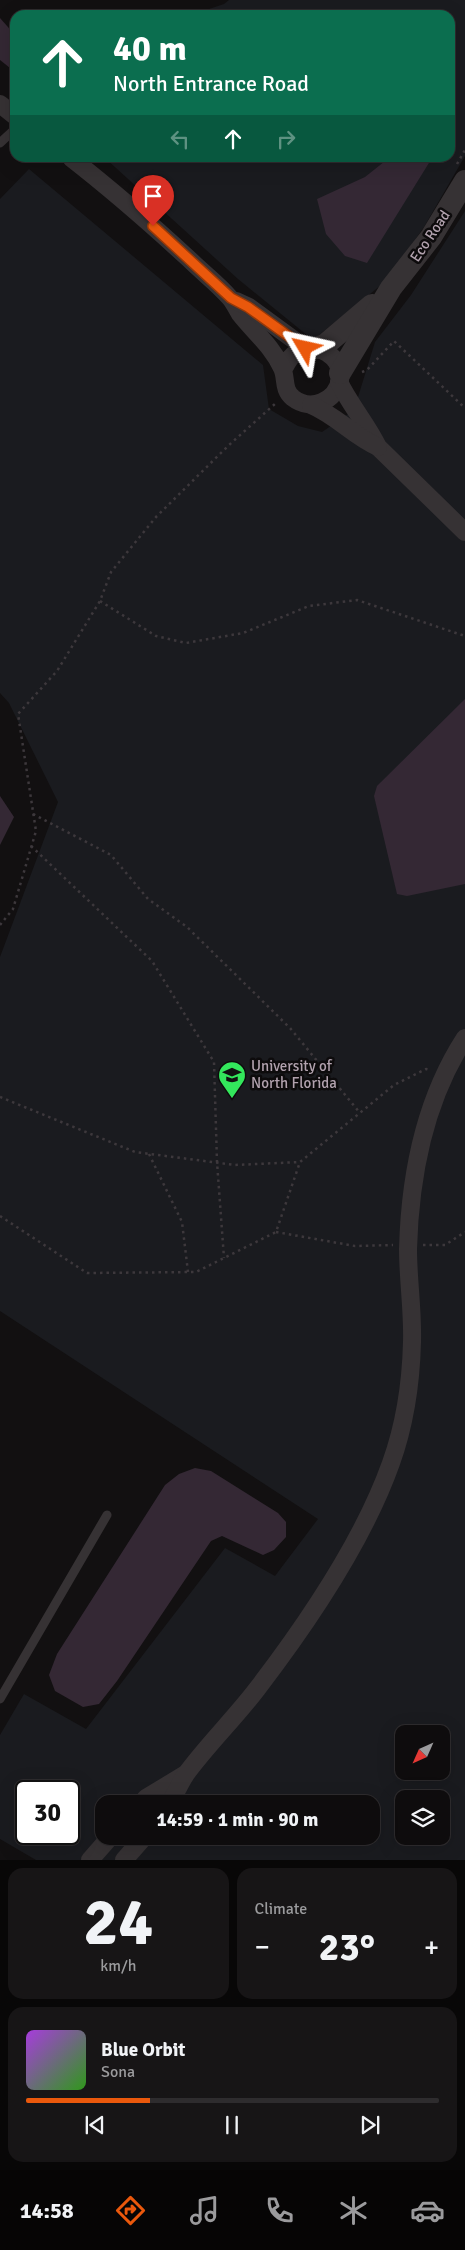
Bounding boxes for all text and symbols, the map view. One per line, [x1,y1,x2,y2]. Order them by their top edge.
text: 40 m [113,27,187,70]
icon: ahead [30,30,95,95]
text: North Entrance Road [113,70,309,97]
icon: left [166,125,194,153]
icon: ahead [219,125,247,153]
icon: right [272,125,300,153]
pin [132,175,174,226]
icon: arrive [139,182,167,210]
street label: Eco Road [406,207,454,265]
position arrow [278,321,330,373]
place label: University of North Florida [251,1057,337,1092]
school or university icon: University of North Florida [217,1060,247,1099]
north arrow [395,1725,450,1780]
map controls [395,1725,450,1845]
speed limit sign: 30 [15,1780,80,1845]
button: layers [395,1790,450,1845]
text: 14:59 · 1 min · 90 m [157,1808,318,1832]
text: 24 [83,1883,153,1963]
text: Climate [255,1899,307,1919]
text: 23° [319,1924,375,1971]
text: − [255,1930,270,1964]
text: + [424,1930,439,1964]
text: km/h [100,1956,136,1976]
text: Blue Orbit [101,2038,185,2062]
text: Sona [101,2062,135,2082]
icon: previous [81,2111,109,2139]
icon: pause [218,2111,246,2139]
icon: next [356,2111,384,2139]
icon: directions [113,2193,148,2228]
icon: music [187,2193,222,2228]
icon: phone [262,2193,297,2228]
icon: climate [336,2193,371,2228]
icon: car [410,2193,445,2228]
text: 14:58 [20,2197,74,2224]

